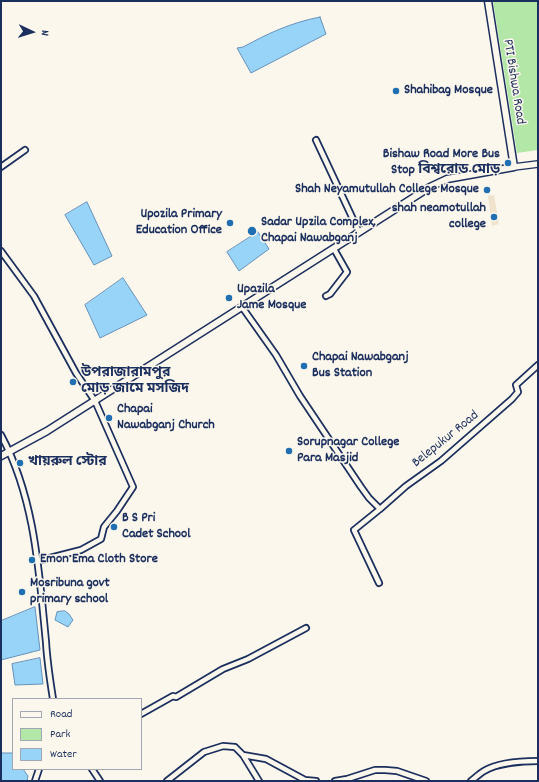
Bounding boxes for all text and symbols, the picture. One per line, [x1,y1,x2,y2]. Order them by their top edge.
north arrow [12,12,52,52]
text: N [36,30,52,36]
street label: PTI Bishwa Road [498,38,528,126]
place label: Shahibag Mosque [404,83,493,99]
marker: Shahibag Mosque [391,86,401,96]
place label: Bishaw Road More Bus Stop বিশ্বরোড মোড় [383,147,500,180]
marker: Bishaw Road More Bus Stop বিশ্বরোড মোড় [503,158,513,168]
place label: Shah Neyamutullah College Mosque [295,182,479,198]
marker: Shah Neyamutullah College Mosque [482,185,492,195]
place label: shah neamotullah college [392,201,486,234]
place label: Upozila Primary Education Office [136,207,222,240]
marker: shah neamotullah college [489,212,499,222]
place label: Sadar Upzila Complex, Chapai Nawabganj [261,215,376,248]
marker: Upozila Primary Education Office [225,218,235,228]
marker: Sadar Upzila Complex, Chapai Nawabganj [246,225,258,237]
place label: Upazila Jame Mosque [237,282,306,314]
marker: Upazila Jame Mosque [224,293,234,303]
place label: Chapai Nawabganj Bus Station [312,350,409,382]
marker: Chapai Nawabganj Bus Station [299,361,309,371]
place label: উপরাজারামপুর মোড় জামে মসজিদ [81,366,189,398]
marker: উপরাজারামপুর মোড় জামে মসজিদ [68,377,78,387]
place label: Chapai Nawabganj Church [117,402,215,434]
street label: Belepukur Road [409,408,483,472]
marker: Chapai Nawabganj Church [104,413,114,423]
place label: Sorupnagar College Para Masjid [297,435,399,468]
marker: Sorupnagar College Para Masjid [284,446,294,456]
place label: খায়রুল স্টোর [28,455,107,471]
marker: খায়রুল স্টোর [15,458,25,468]
place label: B S Pri Cadet School [122,511,191,544]
marker: B S Pri Cadet School [109,522,119,532]
place label: Emon Ema Cloth Store [40,552,158,568]
marker: Emon Ema Cloth Store [27,555,37,565]
place label: Mosribuna govt primary school [30,576,110,608]
marker: Mosribuna govt primary school [17,587,27,597]
legend [12,698,142,770]
text: Road [50,706,72,723]
text: Park [50,726,70,743]
text: Water [50,746,77,763]

